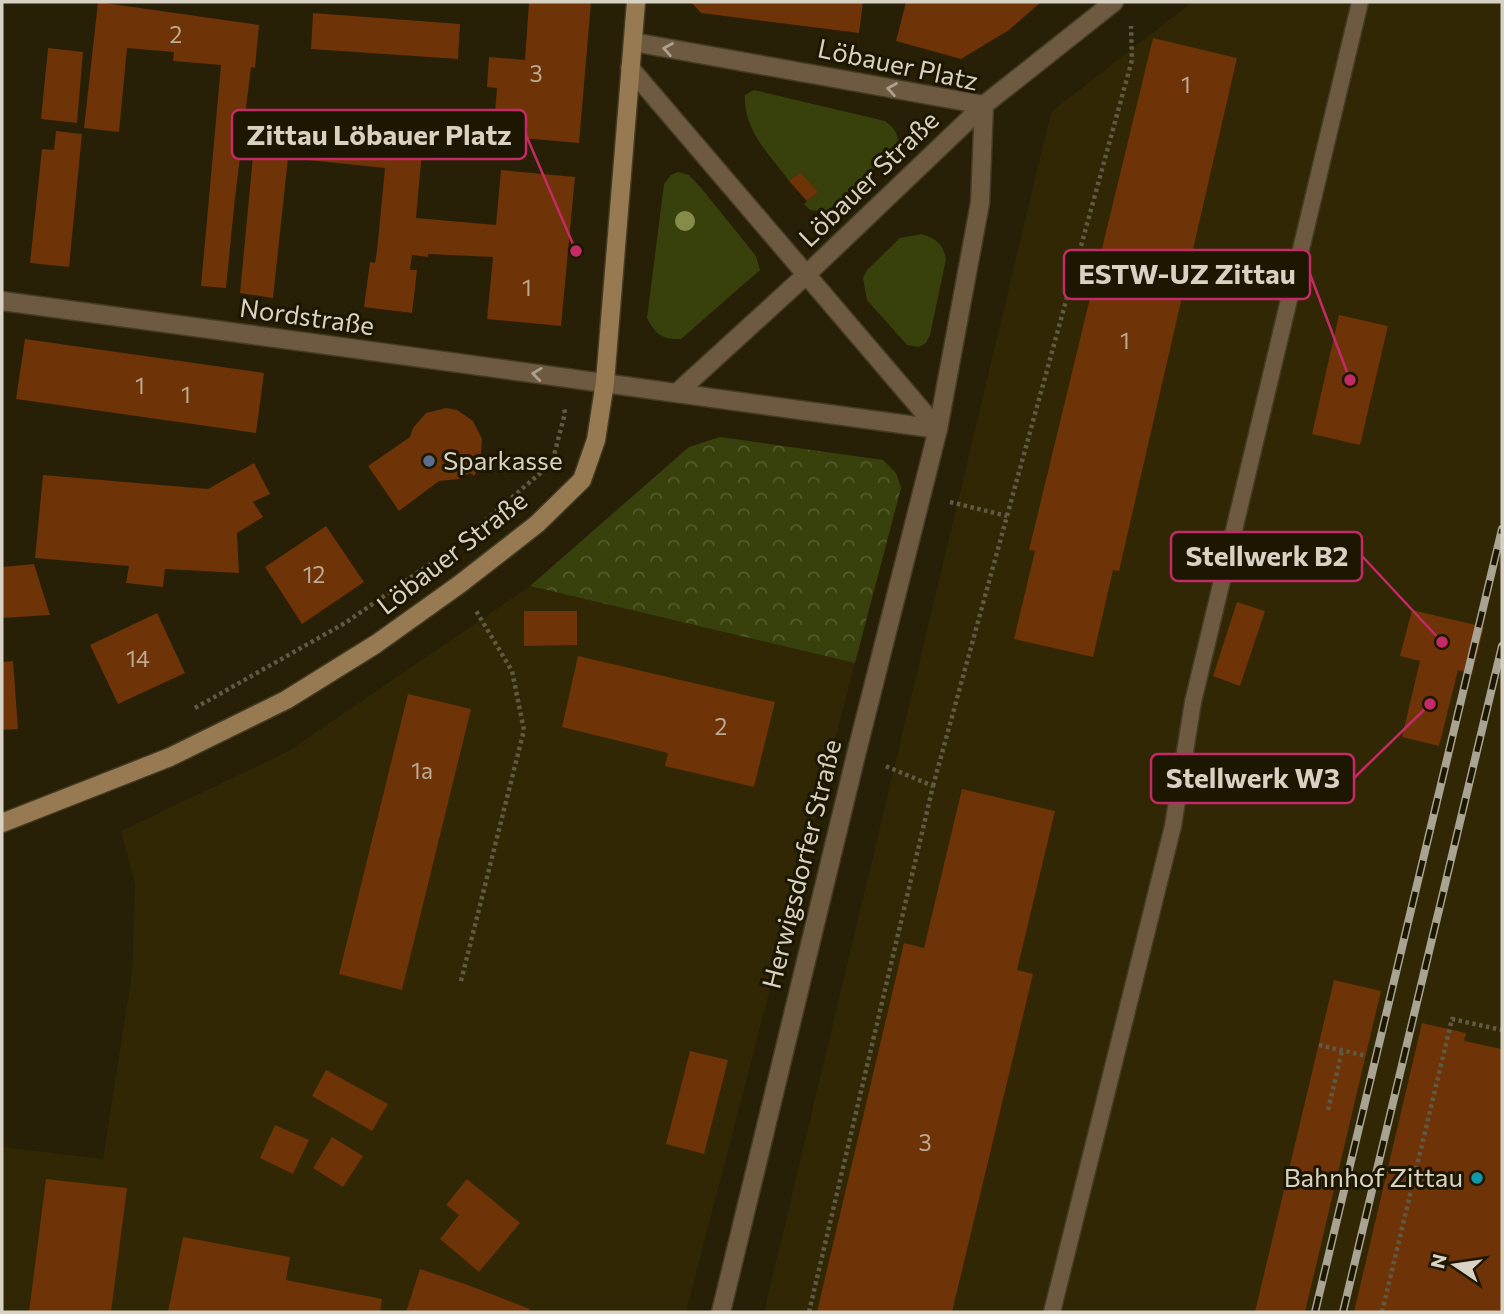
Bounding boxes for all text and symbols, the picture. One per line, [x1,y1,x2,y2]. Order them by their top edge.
house number: 2 [170,20,182,48]
street label: Löbauer Platz [815,31,981,96]
one-way arrow [662,42,674,57]
house number: 3 [529,59,543,87]
house number: 1 [1181,70,1191,98]
one-way arrow [886,82,898,97]
street label: Löbauer Straße [792,104,944,252]
callout: Zittau Löbauer Platz [232,110,526,159]
text: Zittau Löbauer Platz [246,117,512,151]
callout: ESTW-UZ Zittau [1064,250,1310,299]
text: ESTW-UZ Zittau [1078,256,1296,290]
house number: 1 [522,273,532,301]
street label: Nordstraße [238,291,377,340]
house number: 1 [1120,326,1130,354]
one-way arrow [531,366,543,381]
house number: 1 [135,371,145,399]
house number: 1 [181,380,191,408]
place label: Sparkasse [443,444,563,475]
marker: Sparkasse [421,453,437,469]
street label: Löbauer Straße [370,484,532,620]
callout: Stellwerk B2 [1171,532,1362,581]
text: Stellwerk B2 [1185,538,1349,572]
house number: 12 [303,560,325,588]
house number: 14 [126,644,150,672]
house number: 2 [715,712,727,740]
street label: Herwigsdorfer Straße [755,736,846,991]
callout: Stellwerk W3 [1151,754,1354,803]
house number: 1a [411,756,433,784]
text: Stellwerk W3 [1166,760,1340,794]
house number: 3 [918,1128,932,1156]
place label: Bahnhof Zittau [1284,1161,1463,1192]
marker: Bahnhof Zittau [1469,1170,1485,1186]
north arrow [1420,1230,1490,1300]
text: N [1425,1252,1451,1271]

